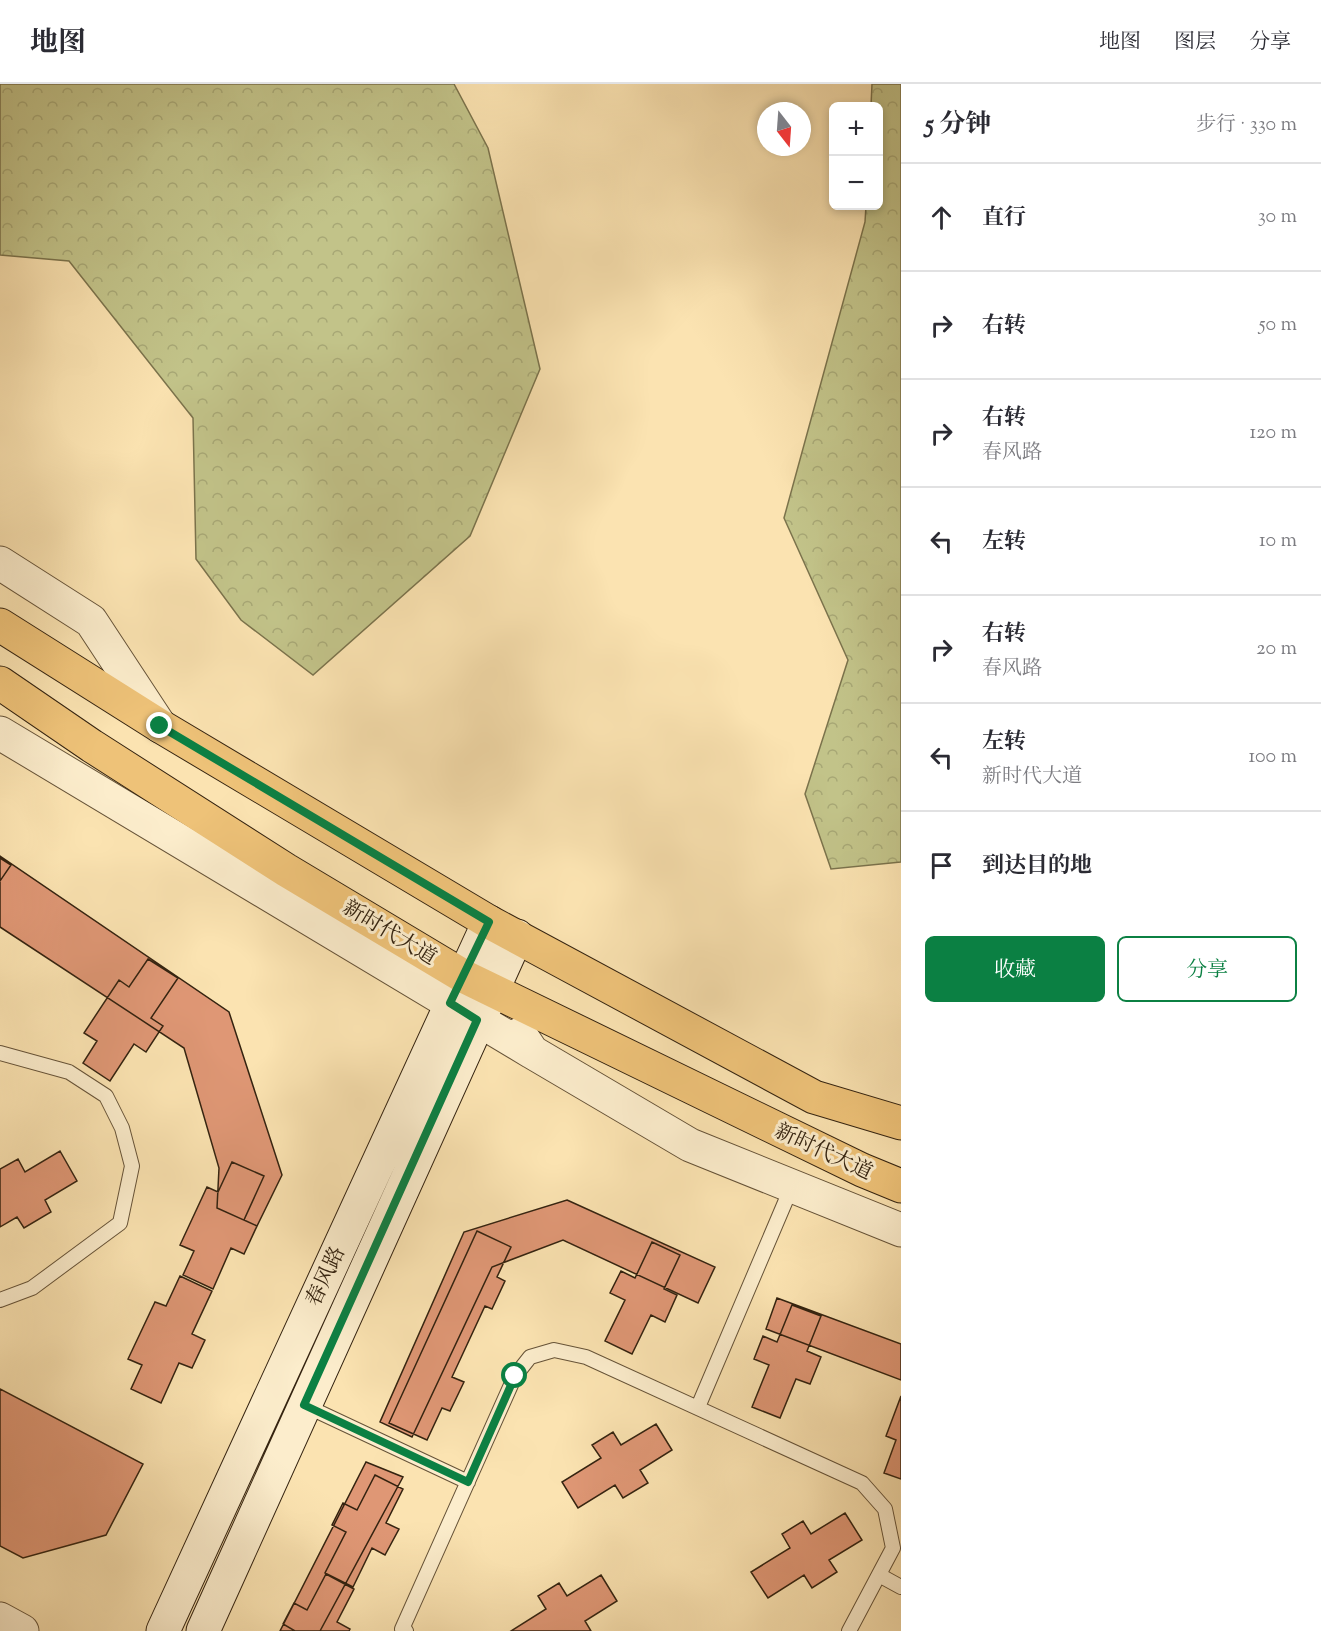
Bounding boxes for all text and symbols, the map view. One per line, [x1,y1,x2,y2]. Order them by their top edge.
text: 地图 [30,24,86,64]
text: 地图 [1099,28,1141,58]
text: 图层 [1174,28,1216,58]
text: 分享 [1249,28,1291,58]
north arrow [757,102,811,156]
map controls [829,102,883,210]
button: + [829,102,883,156]
text: 5 分钟 [925,107,991,144]
text: 步行 · 330 m [1196,111,1297,140]
button: − [829,156,883,210]
icon: ahead [925,201,958,234]
text: 直行 [982,203,1026,235]
text: 30 m [1258,203,1297,232]
icon: right [925,309,958,342]
text: 右转 [982,311,1026,343]
text: 50 m [1259,311,1297,340]
text: 右转 [982,403,1026,435]
icon: right [925,417,958,450]
text: 120 m [1249,419,1297,448]
text: 春风路 [982,439,1042,468]
icon: left [925,525,958,558]
text: 左转 [982,527,1026,559]
text: 10 m [1259,527,1297,556]
text: 右转 [982,619,1026,651]
icon: right [925,633,958,666]
text: 20 m [1256,635,1297,664]
text: 春风路 [982,655,1042,684]
route end [146,712,172,738]
text: 左转 [982,727,1026,759]
icon: left [925,741,958,774]
text: 100 m [1248,743,1297,772]
text: 新时代大道 [982,763,1082,792]
icon: arrive [925,849,958,882]
text: 到达目的地 [982,851,1092,883]
street label: 新时代大道 [336,894,442,974]
button: 收藏 [925,936,1105,1002]
button: 分享 [1117,936,1297,1002]
street label: 新时代大道 [769,1117,877,1189]
street label: 春风路 [300,1242,354,1312]
route start [501,1362,527,1388]

